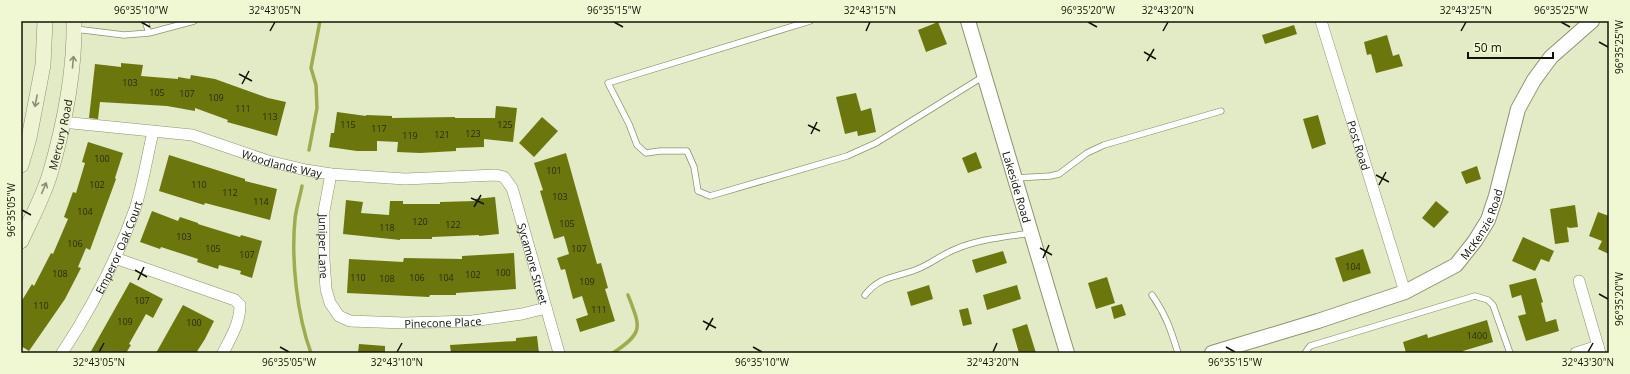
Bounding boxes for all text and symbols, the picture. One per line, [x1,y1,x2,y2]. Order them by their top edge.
text: 96°35'10"W [114,3,169,17]
text: 32°43'05"N [249,3,301,17]
text: 96°35'15"W [587,3,642,17]
text: 32°43'15"N [844,3,896,17]
text: 96°35'20"W [1061,3,1116,17]
text: 32°43'20"N [1142,3,1194,17]
text: 32°43'25"N [1440,3,1492,17]
text: 96°35'25"W [1534,3,1589,17]
text: 96°35'25"W [1612,19,1626,74]
scale bar [1468,34,1553,60]
text: 50 m [1474,39,1502,56]
one-way arrow [69,56,76,69]
house number: 103 [122,76,138,89]
house number: 105 [149,86,165,99]
house number: 107 [179,87,195,100]
house number: 109 [208,91,224,104]
one-way arrow [32,94,40,107]
street label: Mercury Road [44,98,75,171]
house number: 111 [235,102,251,115]
house number: 113 [262,110,278,123]
house number: 115 [340,118,356,131]
house number: 125 [497,118,513,131]
street label: Post Road [1345,118,1374,172]
house number: 117 [371,122,387,135]
house number: 123 [465,127,481,140]
house number: 121 [434,128,450,141]
house number: 119 [402,129,418,142]
street label: Woodlands Way [240,145,324,180]
street label: Lakeside Road [1000,149,1035,224]
house number: 100 [94,152,110,165]
house number: 101 [546,164,562,177]
house number: 102 [89,178,105,191]
house number: 110 [191,178,207,191]
text: 96°35'05"W [4,182,18,237]
one-way arrow [41,183,48,195]
house number: 112 [222,186,238,199]
street label: McKenzie Road [1456,187,1505,262]
house number: 103 [552,190,568,203]
house number: 114 [253,195,269,208]
street label: Emperor Oak Court [91,199,145,296]
house number: 104 [77,205,93,218]
street label: Juniper Lane [316,213,333,279]
house number: 120 [412,215,428,228]
house number: 105 [559,217,575,230]
house number: 122 [445,218,461,231]
house number: 118 [379,221,395,234]
street label: Sycamore Street [515,221,552,306]
house number: 103 [176,230,192,243]
house number: 106 [67,237,83,250]
house number: 105 [205,242,221,255]
house number: 107 [571,242,587,255]
house number: 107 [239,248,255,261]
house number: 104 [1345,260,1361,273]
house number: 100 [495,266,511,279]
house number: 108 [52,267,68,280]
house number: 102 [465,268,481,281]
house number: 110 [350,271,366,284]
house number: 106 [409,271,425,284]
house number: 104 [438,271,454,284]
text: 96°35'20"W [1612,271,1626,326]
house number: 108 [379,272,395,285]
house number: 109 [579,275,595,288]
house number: 107 [134,294,150,307]
house number: 110 [33,299,49,312]
house number: 111 [591,303,607,316]
street label: Pinecone Place [404,312,482,330]
house number: 109 [117,315,133,328]
house number: 100 [186,316,202,329]
house number: 1400 [1467,329,1487,342]
text: 32°43'05"N [73,355,125,369]
text: 96°35'05"W [262,355,317,369]
text: 32°43'10"N [371,355,423,369]
text: 96°35'10"W [735,355,790,369]
text: 32°43'20"N [967,355,1019,369]
text: 96°35'15"W [1208,355,1263,369]
text: 32°43'30"N [1562,355,1614,369]

